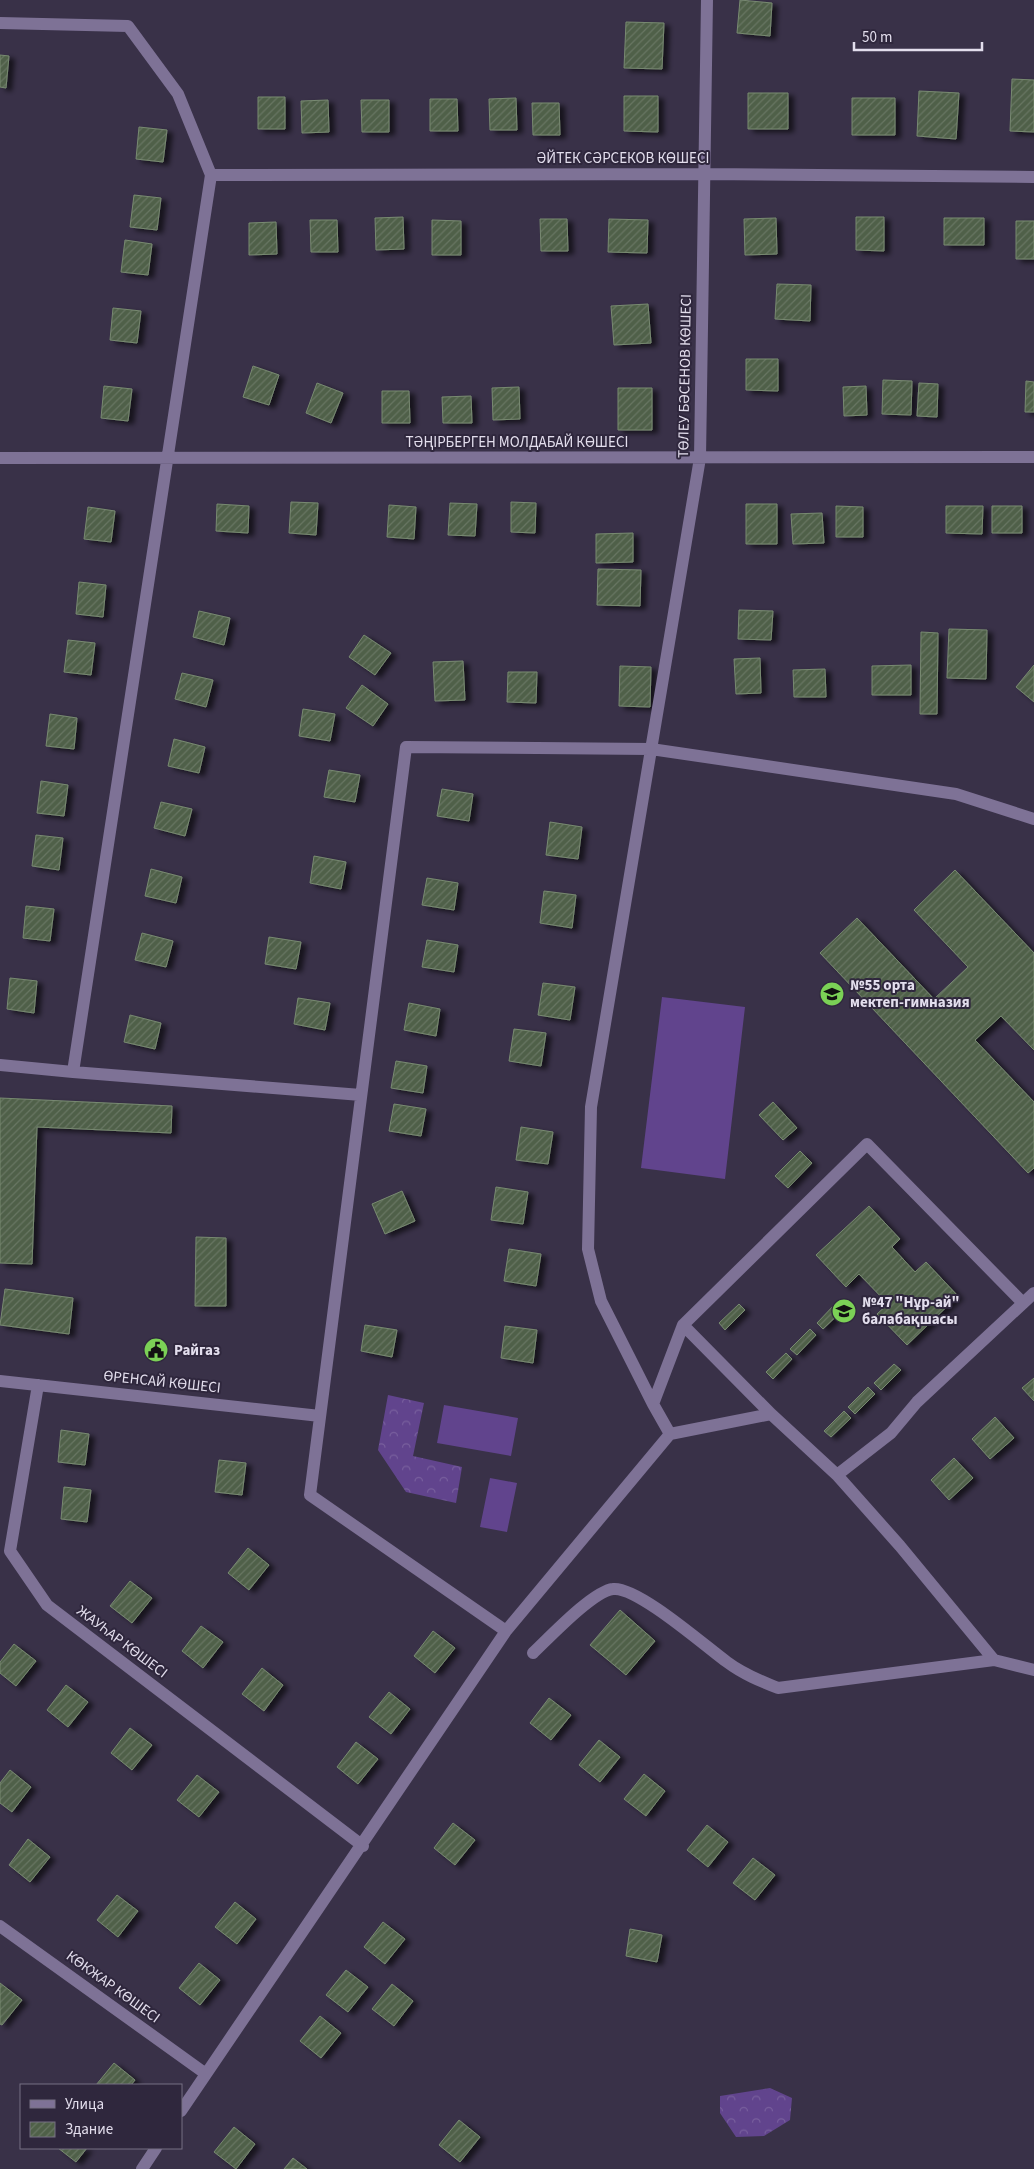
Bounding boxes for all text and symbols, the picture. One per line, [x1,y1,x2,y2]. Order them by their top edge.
scale bar [854,20,982,52]
text: 50 m [862,27,892,48]
street label: ӘЙТЕК СӘРСЕКОВ КӨШЕСІ [537,148,709,169]
street label: ТӨЛЕУ БӘСЕНОВ КӨШЕСІ [673,294,697,458]
street label: ТӘҢІРБЕРГЕН МОЛДАБАЙ КӨШЕСІ [406,432,628,453]
place label: №55 орта мектеп-гимназия [850,975,970,1013]
school or university icon: №55 орта мектеп-гимназия [819,981,845,1007]
place label: №47 "Нұр-ай" балабақшасы [862,1292,960,1330]
school or university icon: №47 "Нұр-ай" балабақшасы [831,1298,857,1324]
public building icon: Райгаз [143,1337,169,1363]
place label: Райгаз [174,1340,220,1361]
street label: ӨРЕНСАЙ КӨШЕСІ [102,1365,222,1399]
street label: ЖАУҺАР КӨШЕСІ [72,1601,172,1683]
street label: КӨКЖАР КӨШЕСІ [62,1946,164,2028]
legend [20,2084,182,2149]
text: Улица [65,2094,104,2115]
text: Здание [65,2119,113,2140]

